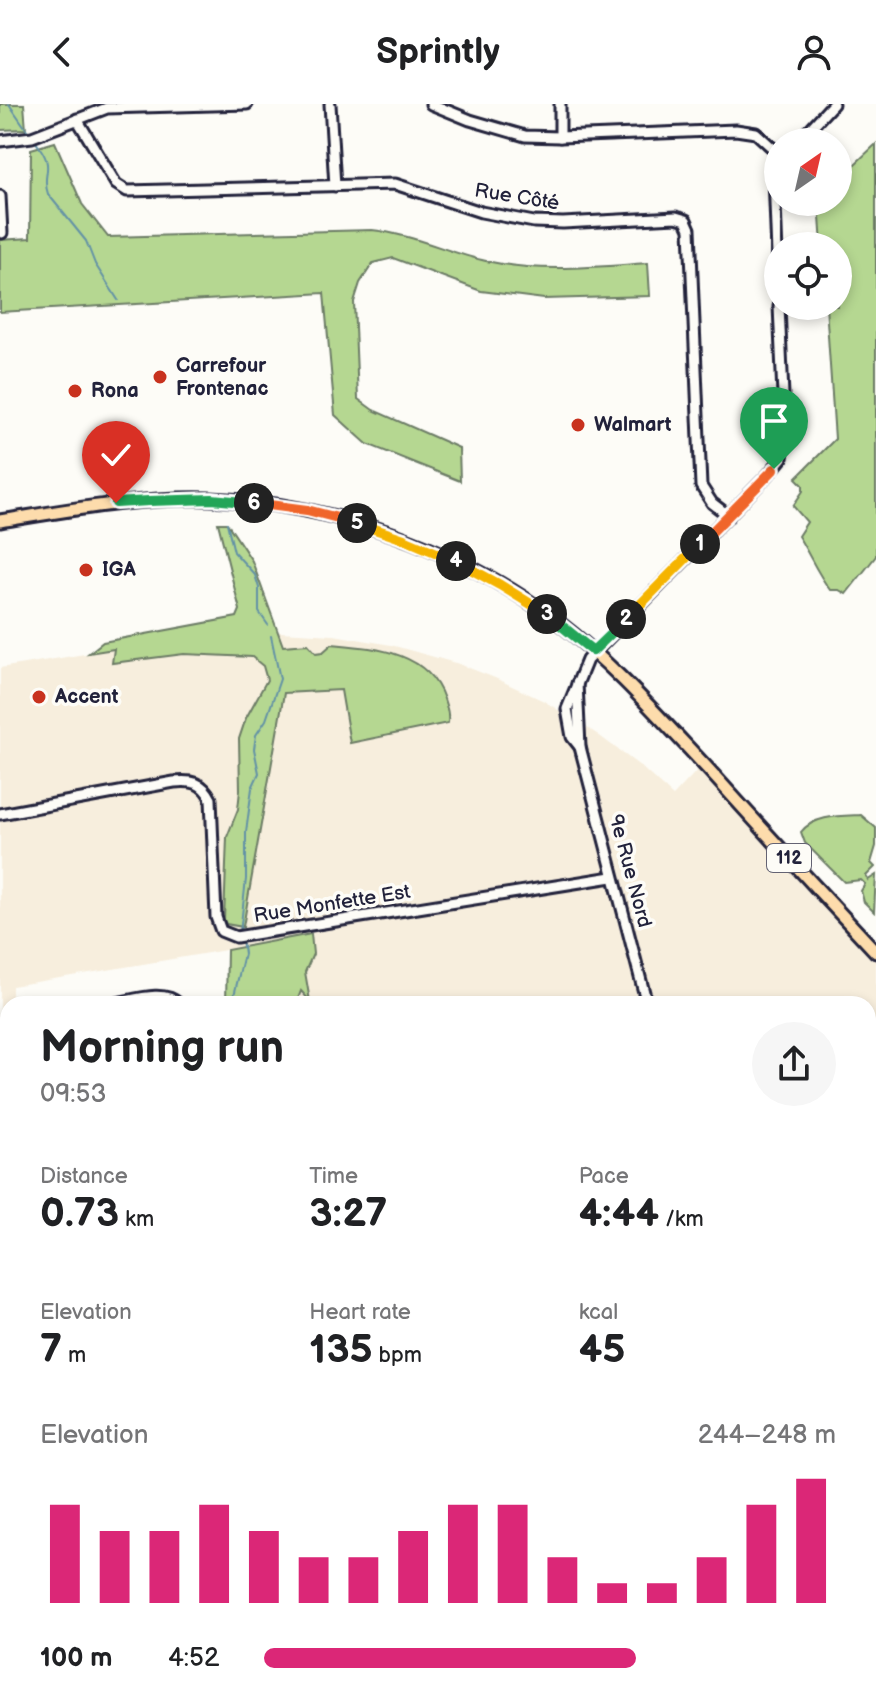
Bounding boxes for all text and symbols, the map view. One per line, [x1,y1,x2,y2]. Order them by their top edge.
icon: back [40,30,84,74]
icon: person [792,30,836,74]
text: Sprintly [376,31,500,74]
north arrow [764,128,852,216]
map controls [764,128,852,320]
street label: Rue Côté [473,178,561,216]
button: locate [764,232,852,320]
place label: Carrefour Frontenac [176,354,268,401]
marker: Carrefour Frontenac [151,368,169,386]
place label: Rona [91,379,139,403]
marker: Rona [66,382,84,400]
pin [740,387,808,469]
icon: arrive [752,399,796,443]
place label: Walmart [594,413,672,437]
marker: Walmart [569,416,587,434]
pin [82,421,150,503]
icon: check [94,433,138,477]
pin: 6 [234,483,274,523]
text: 6 [247,489,261,516]
pin: 5 [337,503,377,543]
text: 5 [351,509,363,536]
pin: 1 [680,524,720,564]
text: 1 [695,530,705,557]
pin: 4 [436,541,476,581]
text: 4 [450,547,462,574]
place label: IGA [102,558,137,582]
marker: IGA [77,561,95,579]
pin: 3 [527,594,567,634]
pin: 2 [606,599,646,639]
text: 3 [541,600,553,627]
text: 2 [619,605,633,632]
place label: Accent [54,685,119,709]
marker: Accent [30,688,48,706]
street label: 9e Rue Nord [603,812,657,930]
road number: 112 [767,844,811,872]
street label: Rue Monfette Est [252,880,412,928]
text: Morning run [40,1022,284,1075]
button: share [752,1022,836,1106]
text: 09:53 [40,1079,106,1110]
text: Distance [40,1163,128,1190]
text: Time [309,1163,358,1190]
text: Pace [579,1163,629,1190]
text: 0.73 [40,1190,119,1238]
text: 3:27 [309,1190,387,1238]
text: 4:44 [579,1190,659,1238]
text: km [119,1206,154,1233]
text: /km [659,1206,704,1233]
text: Elevation [40,1299,132,1326]
text: Heart rate [309,1299,411,1326]
text: kcal [579,1299,618,1326]
text: 7 [40,1326,62,1374]
text: 135 [309,1326,373,1374]
text: 45 [579,1326,625,1374]
text: m [62,1342,86,1369]
text: bpm [373,1342,422,1369]
text: Elevation [40,1420,148,1451]
text: 244–248 m [698,1420,836,1451]
text: 100 m [40,1643,113,1674]
text: 4:52 [168,1643,219,1674]

